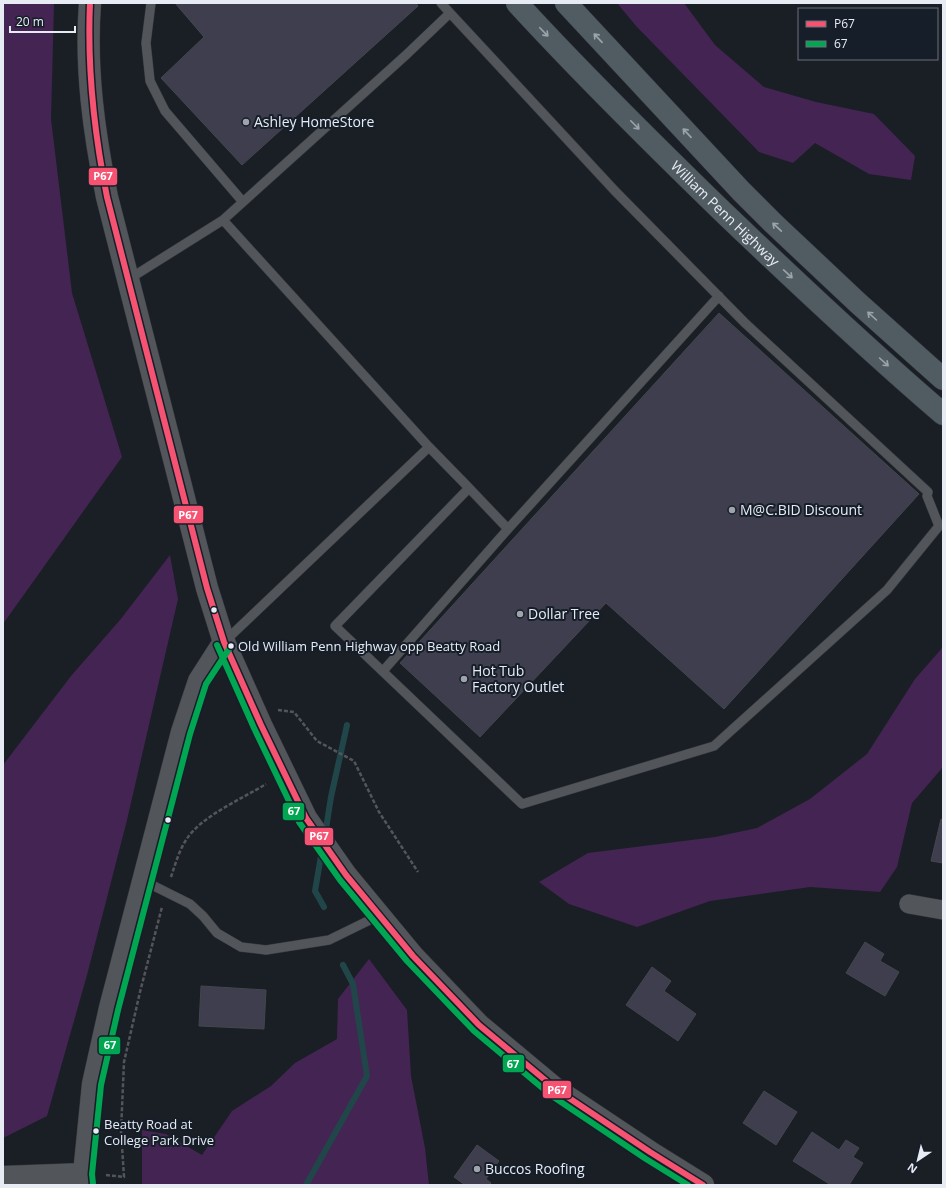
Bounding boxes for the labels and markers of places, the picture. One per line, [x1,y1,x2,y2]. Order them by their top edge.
place label: Ashley HomeStore [254,112,375,131]
marker: Ashley HomeStore [241,117,251,127]
place label: M@C.BID Discount [740,500,862,519]
marker: M@C.BID Discount [727,505,737,515]
place label: Dollar Tree [528,604,600,623]
unlabelled marker [209,605,219,615]
marker: Dollar Tree [515,609,525,619]
place label: Old William Penn Highway opp Beatty Road [238,637,500,655]
marker: Old William Penn Highway opp Beatty Road [226,641,236,651]
place label: Hot Tub Factory Outlet [472,661,564,696]
marker: Hot Tub Factory Outlet [459,674,469,684]
unlabelled marker [163,815,173,825]
place label: Beatty Road at College Park Drive [104,1115,214,1149]
marker: Beatty Road at College Park Drive [91,1126,101,1136]
place label: Buccos Roofing [485,1159,585,1178]
marker: Buccos Roofing [472,1164,482,1174]

